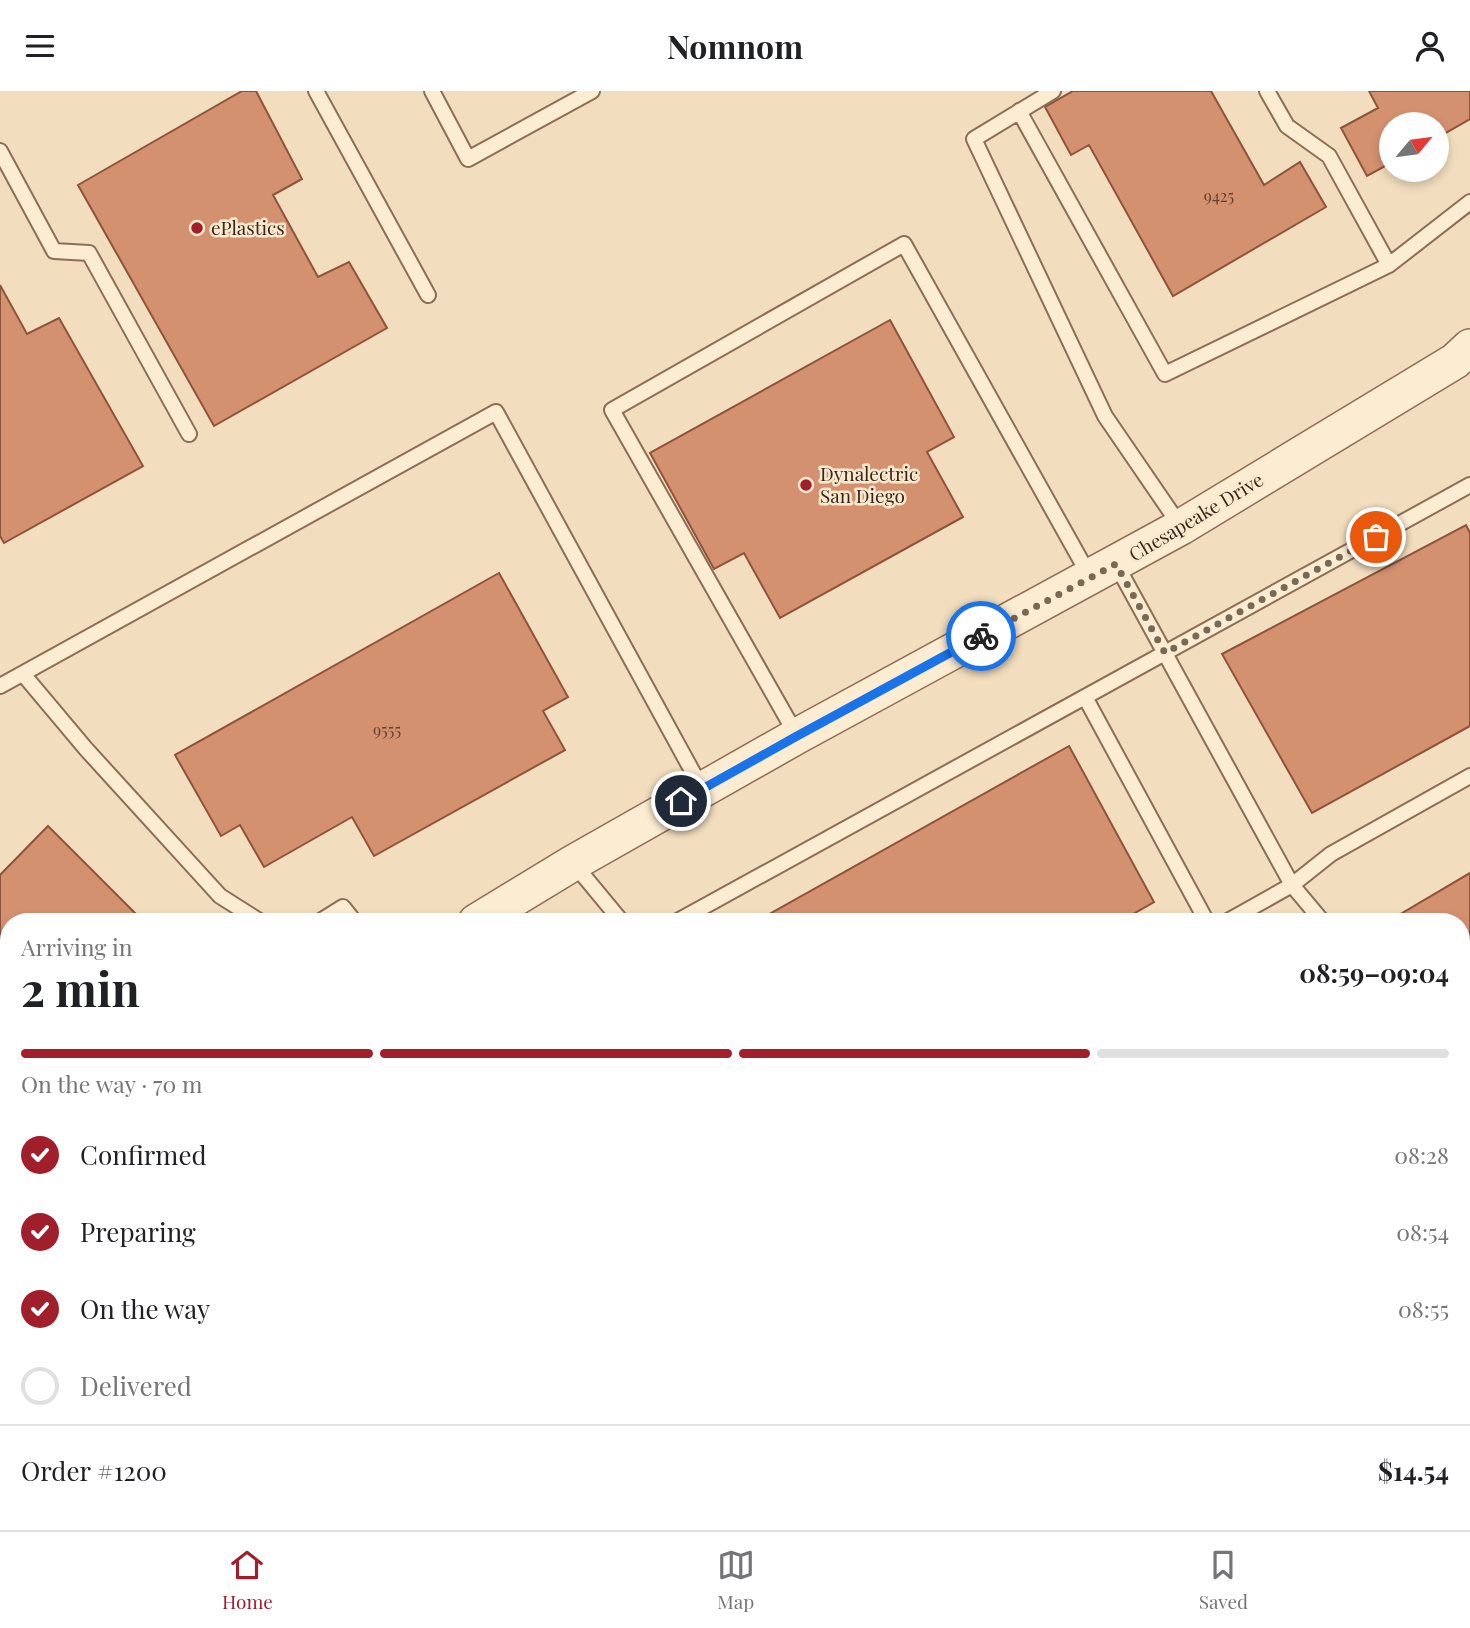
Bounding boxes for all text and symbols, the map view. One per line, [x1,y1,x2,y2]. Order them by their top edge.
text: Nomnom [667,24,803,67]
icon: menu [21,27,59,65]
icon: person [1411,27,1449,65]
north arrow [1379,112,1449,182]
map controls [1379,112,1449,182]
house number: 9425 [1204,185,1234,206]
place label: ePlastics [211,214,285,240]
marker: ePlastics [189,220,205,236]
place label: Dynalectric San Diego [820,460,918,508]
street label: Chesapeake Drive [1123,466,1268,567]
marker: Dynalectric San Diego [798,477,814,493]
pin [1346,507,1406,567]
icon: bag [1357,518,1395,556]
courier [946,601,1016,671]
icon: bike [962,617,1000,655]
house number: 9555 [373,719,401,740]
pin [651,771,711,831]
icon: home [662,782,700,820]
text: Arriving in [21,931,133,962]
text: 08:59–09:04 [1299,955,1449,990]
text: 2 min [21,957,140,1019]
text: On the way · 70 m [21,1068,202,1099]
icon: check [21,1136,59,1174]
text: Confirmed [80,1137,207,1172]
text: 08:28 [1394,1139,1449,1170]
icon: check [21,1213,59,1251]
text: Preparing [80,1214,196,1249]
text: 08:54 [1396,1216,1449,1247]
icon: check [21,1290,59,1328]
text: On the way [80,1291,210,1326]
text: 08:55 [1398,1293,1449,1324]
text: Delivered [80,1368,192,1403]
text: Order #1200 [21,1453,167,1488]
text: $14.54 [1378,1453,1449,1488]
tab: Home [222,1546,273,1614]
tab: Map [717,1546,755,1614]
tab: Saved [1199,1546,1248,1614]

